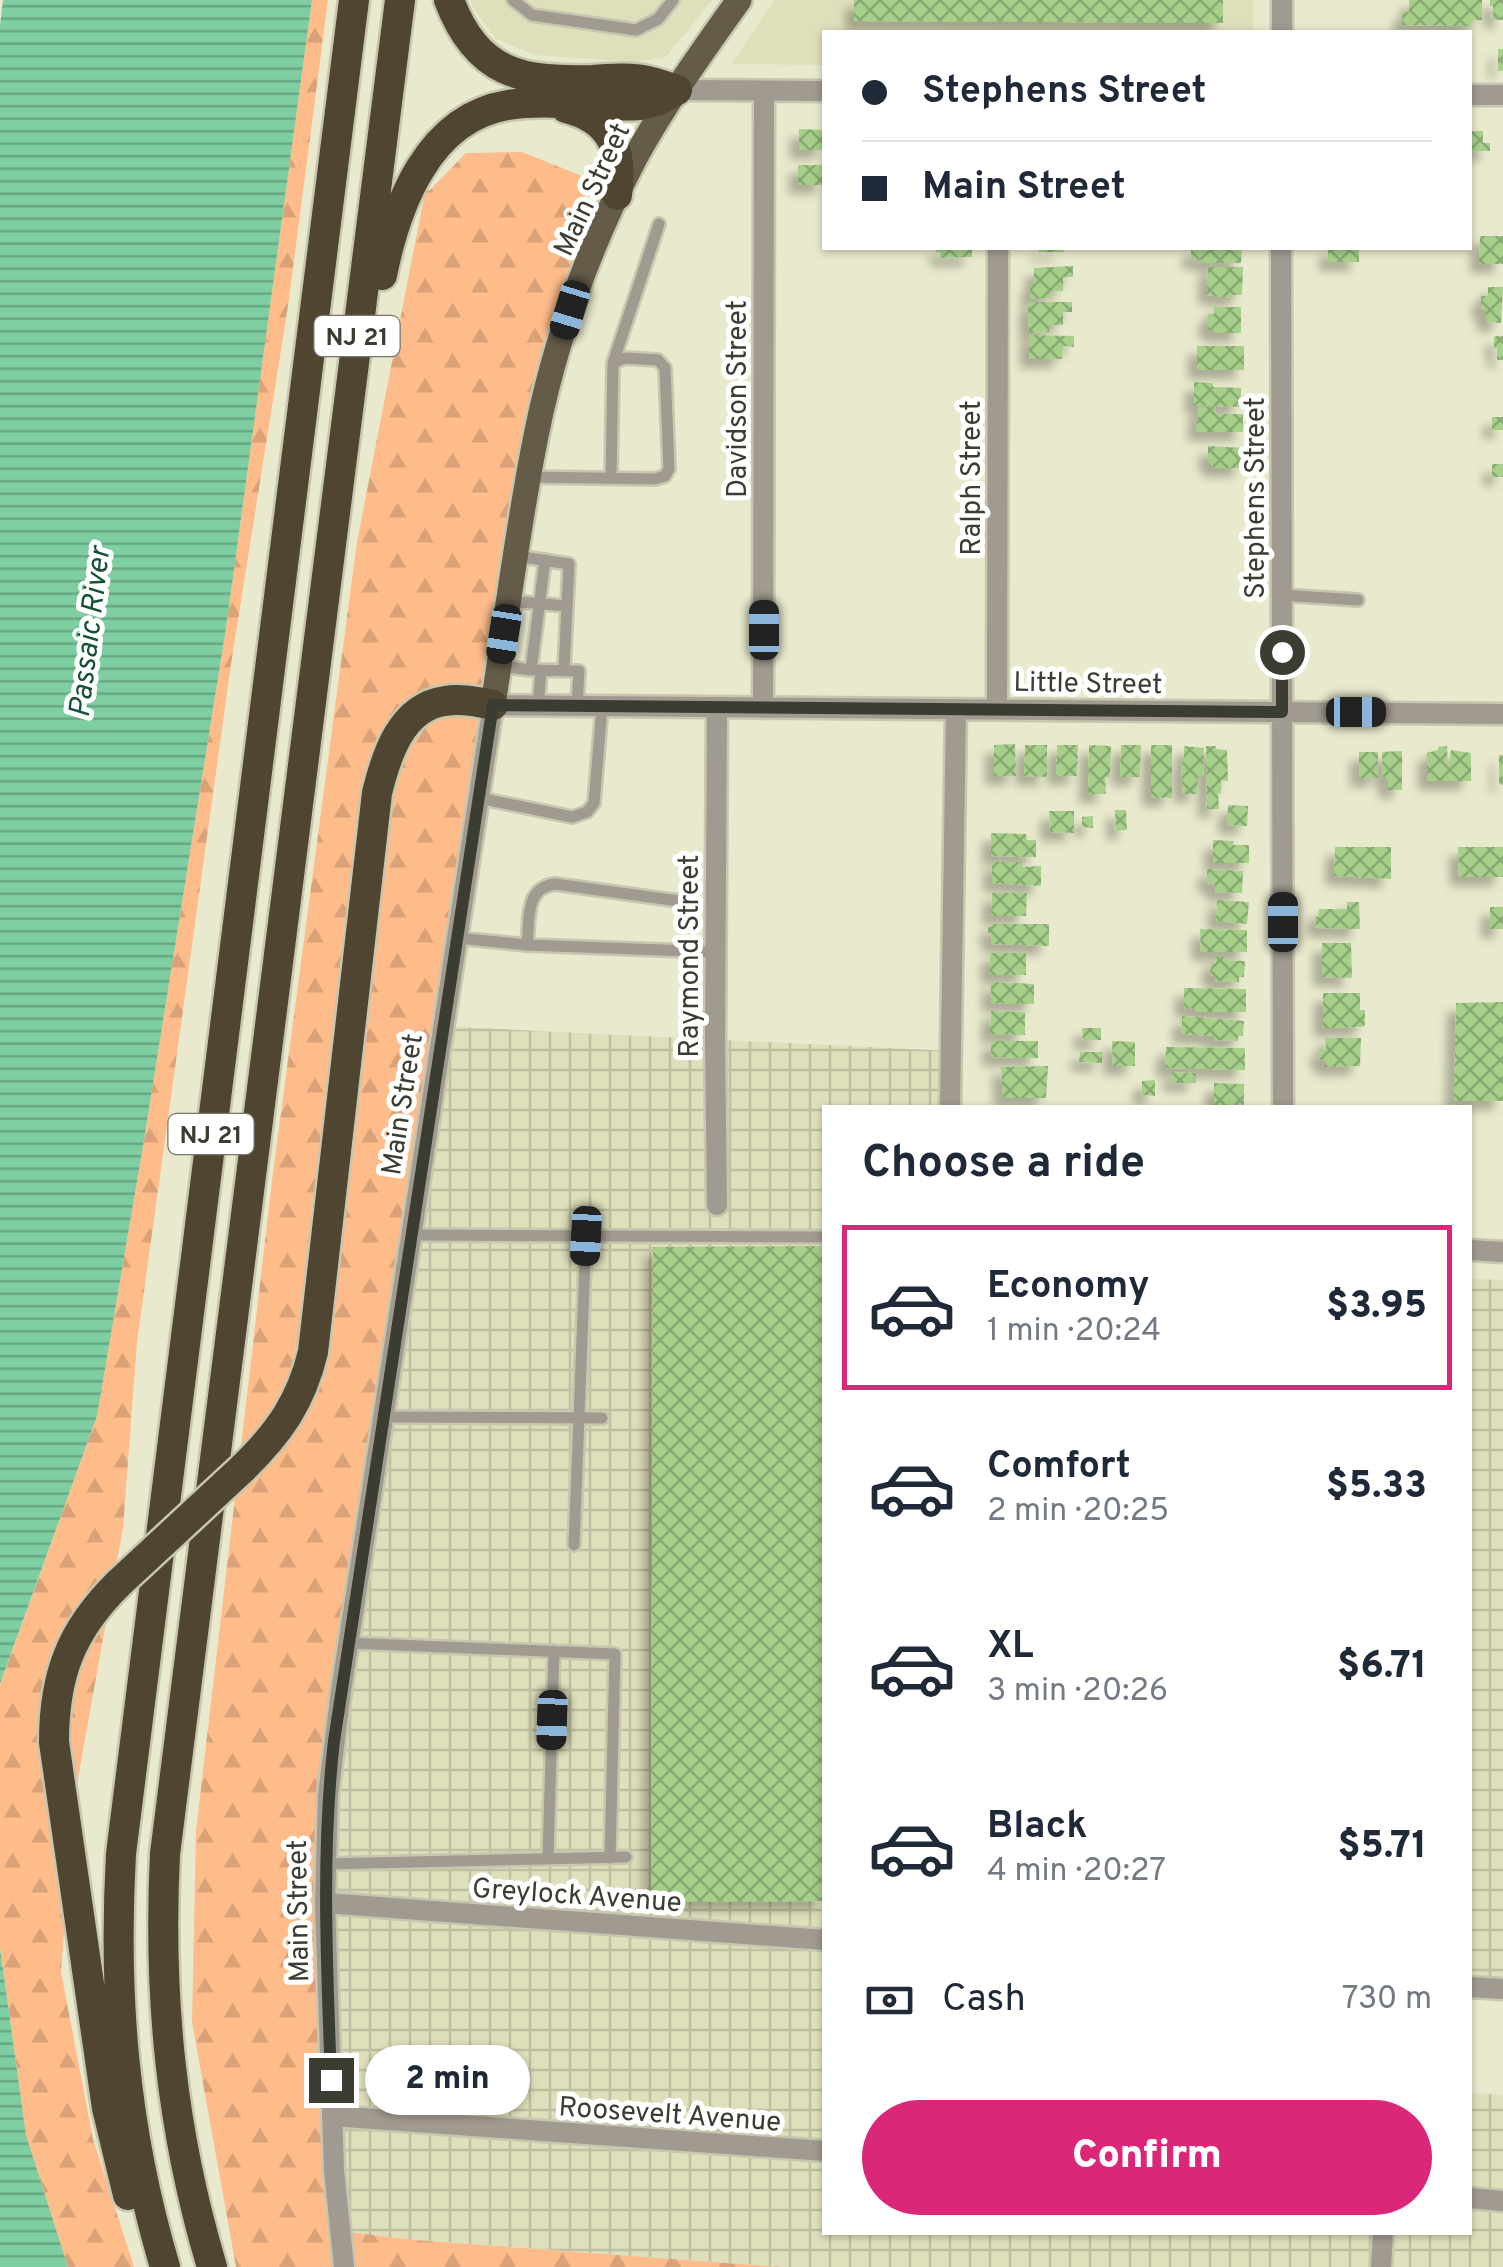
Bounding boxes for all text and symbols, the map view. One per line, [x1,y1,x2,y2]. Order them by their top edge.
text: Stephens Street [922,68,1207,117]
street label: Main Street [547,118,640,263]
text: Main Street [922,164,1126,213]
car [547,277,593,343]
street label: Davidson Street [721,300,757,498]
road number: NJ 21 [314,316,400,356]
street label: Stephens Street [1239,397,1275,599]
street label: Ralph Street [955,400,991,556]
water label: Passaic River [63,542,121,720]
car [749,600,779,660]
car [484,602,524,666]
route start [1260,630,1305,675]
street label: Little Street [1013,666,1163,704]
car [1326,697,1386,727]
street label: Raymond Street [673,854,709,1058]
car [1268,892,1298,952]
street label: Main Street [375,1031,433,1178]
road number: NJ 21 [168,1114,254,1154]
text: Choose a ride [862,1136,1145,1193]
car [569,1205,603,1267]
icon: car [867,1263,957,1353]
text: Economy [987,1263,1149,1312]
text: $3.95 [1326,1283,1427,1332]
text: 1 min · 20:24 [987,1312,1161,1352]
icon: car [867,1443,957,1533]
text: Comfort [987,1443,1131,1492]
text: $5.33 [1326,1463,1427,1512]
text: 2 min · 20:25 [987,1492,1169,1532]
icon: car [867,1623,957,1713]
text: XL [987,1623,1034,1672]
text: $6.71 [1337,1643,1427,1692]
text: 3 min · 20:26 [987,1672,1168,1712]
car [536,1689,568,1751]
icon: car [867,1803,957,1893]
text: Black [987,1803,1087,1852]
text: $5.71 [1338,1823,1427,1872]
street label: Main Street [281,1839,319,1983]
text: 4 min · 20:27 [987,1852,1166,1892]
street label: Greylock Avenue [471,1872,683,1922]
icon: cash [862,1973,917,2028]
text: Cash [942,1976,1026,2025]
text: 730 m [1342,1980,1432,2020]
callout: 2 min [366,2045,531,2115]
route end [309,2058,354,2103]
text: 2 min [405,2060,490,2100]
street label: Roosevelt Avenue [557,2090,782,2142]
button: Confirm [862,2100,1432,2215]

